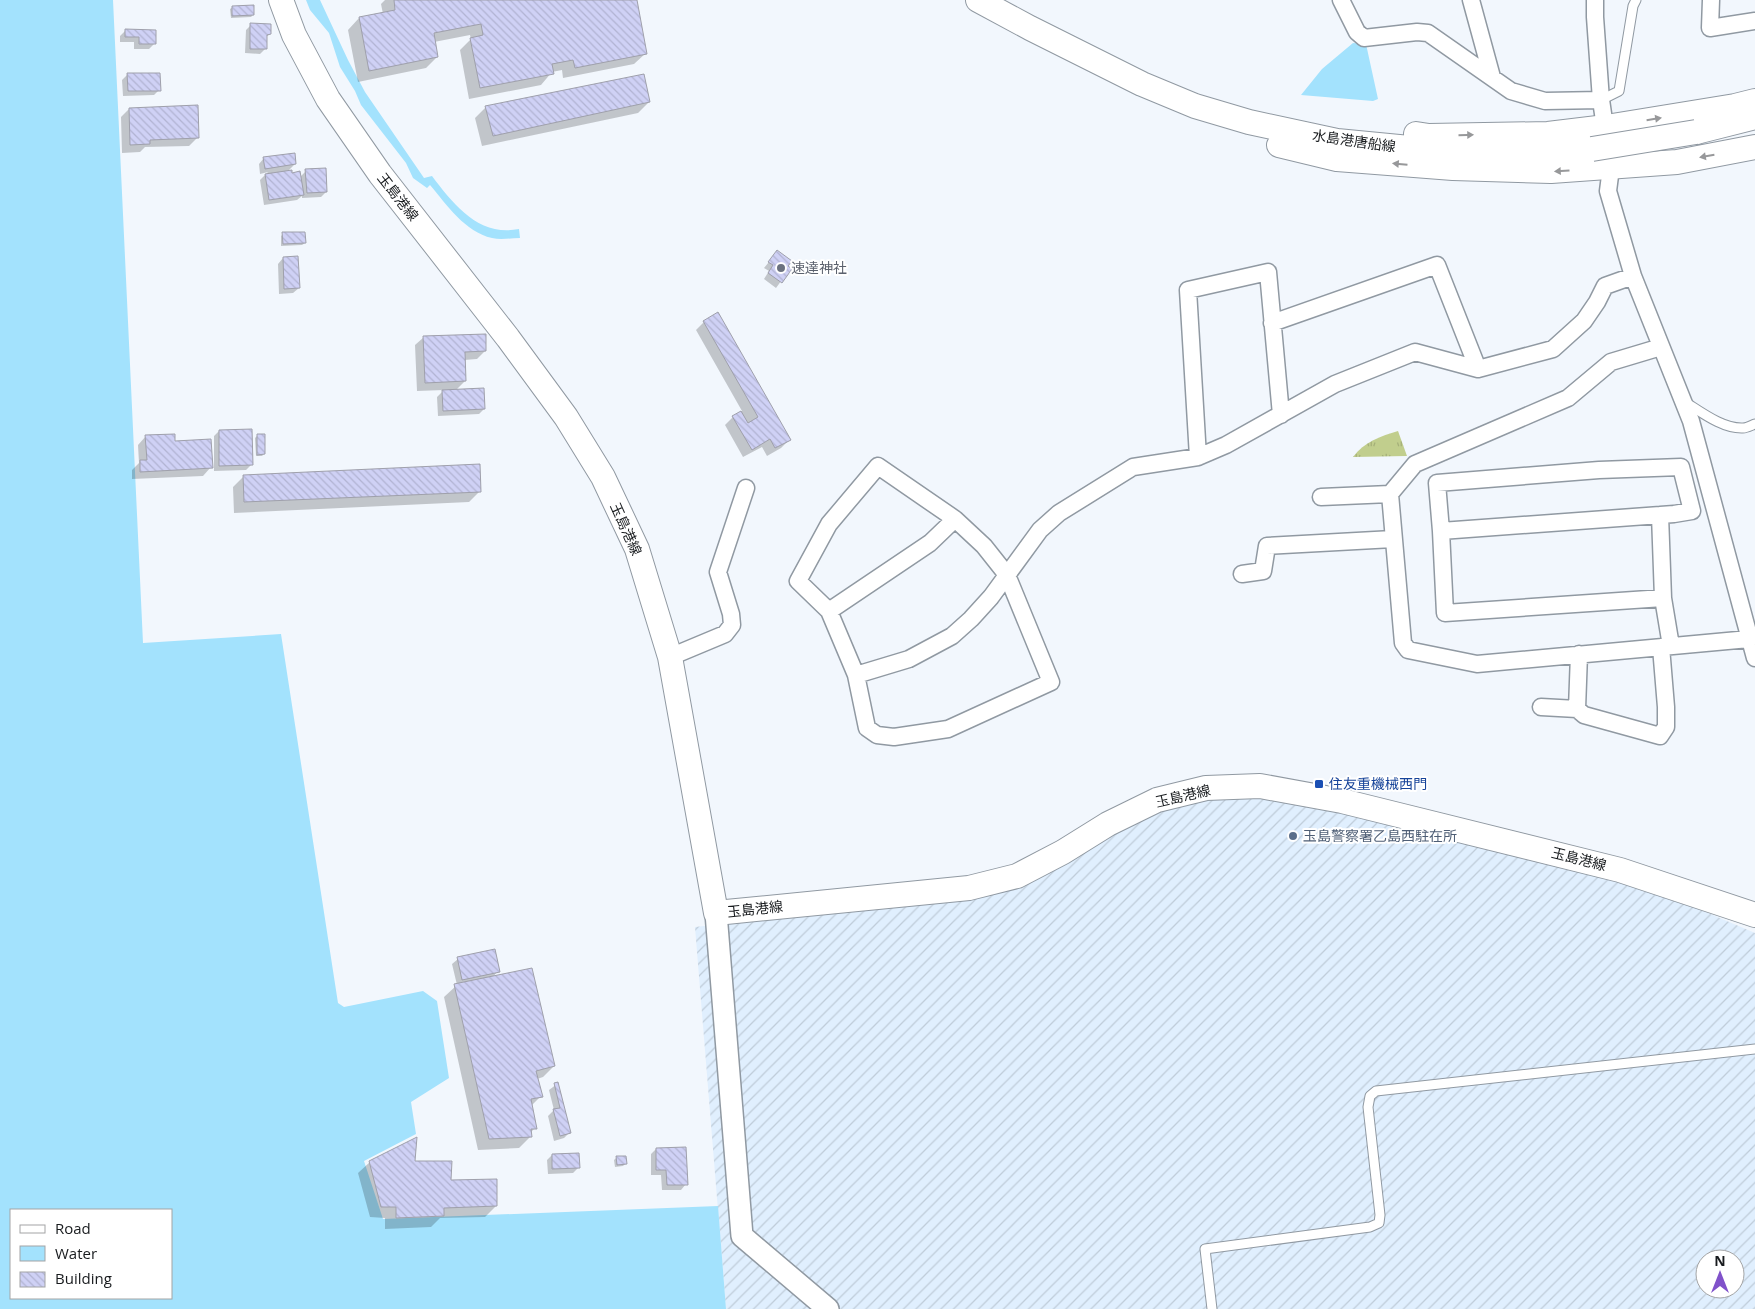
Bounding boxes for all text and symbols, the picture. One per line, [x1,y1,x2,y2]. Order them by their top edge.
one-way arrow [1647,115,1663,123]
street label: 水島港唐船線 [1311,125,1397,156]
one-way arrow [1458,131,1474,139]
one-way arrow [1699,153,1715,161]
one-way arrow [1391,160,1407,168]
one-way arrow [1554,167,1570,175]
street label: 玉島港線 [374,169,423,225]
place label: 速達神社 [791,258,847,277]
marker: 速達神社 [775,262,787,274]
street label: 玉島港線 [606,499,647,558]
place label: 住友重機械西門 [1329,774,1427,793]
marker: 住友重機械西門 [1313,778,1325,790]
street label: 玉島港線 [1153,780,1212,811]
place label: 玉島警察署乙島西駐在所 [1303,826,1457,845]
marker: 玉島警察署乙島西駐在所 [1287,830,1299,842]
street label: 玉島港線 [1550,843,1609,875]
street label: 玉島港線 [726,896,784,921]
legend [10,1209,172,1299]
text: Road [55,1218,91,1238]
text: Water [55,1243,97,1263]
north arrow [1695,1249,1745,1299]
text: N [1714,1251,1726,1270]
text: Building [55,1268,112,1288]

